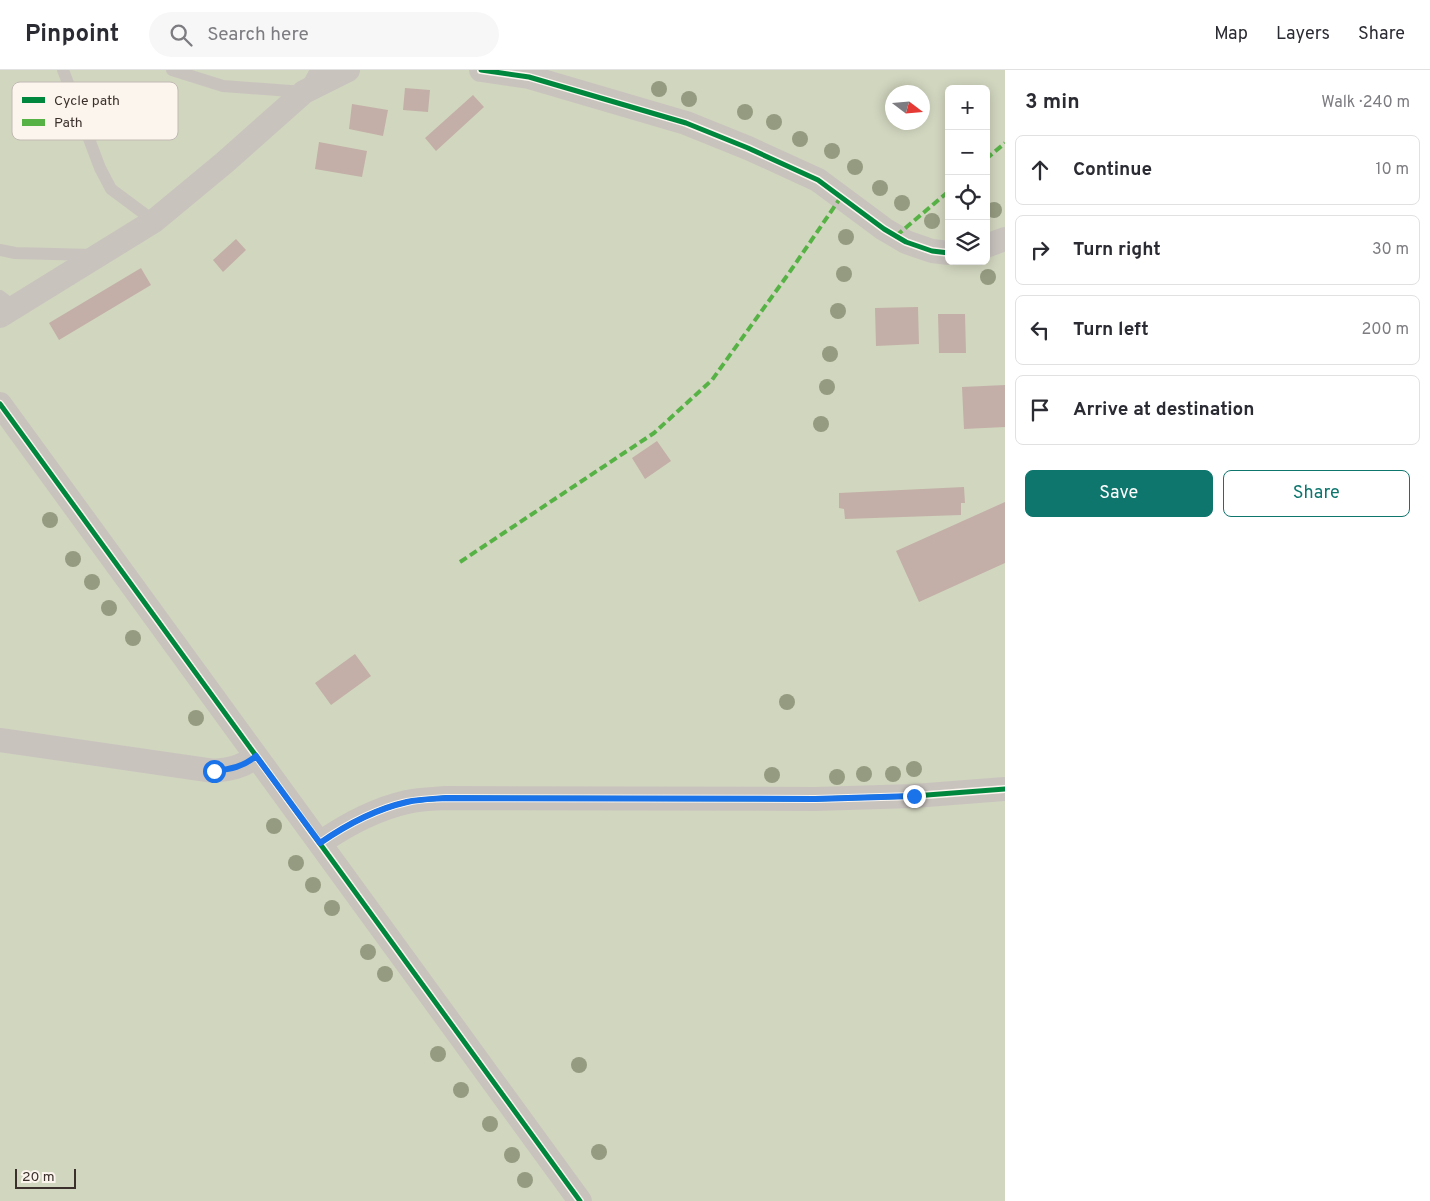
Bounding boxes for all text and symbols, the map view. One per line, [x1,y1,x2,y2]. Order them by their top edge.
search box [149,12,499,57]
text: Pinpoint [25,20,119,50]
icon: search [167,21,195,49]
text: Search here [207,23,309,47]
text: Map [1214,23,1248,46]
text: Layers [1276,23,1330,46]
text: Share [1358,23,1405,46]
legend [12,82,178,140]
north arrow [885,85,930,130]
map controls [945,85,990,265]
button: + [945,85,990,130]
text: 3 min [1025,89,1080,116]
text: Cycle path [54,93,120,110]
text: Walk · 240 m [1321,93,1410,113]
text: Path [54,115,83,132]
button: − [945,130,990,175]
icon: ahead [1026,156,1054,184]
text: Continue [1073,158,1152,182]
text: 10 m [1375,160,1409,180]
button: locate [945,175,990,220]
button: layers [945,220,990,265]
icon: right [1026,236,1054,264]
text: Turn right [1073,238,1161,262]
text: 30 m [1372,240,1409,260]
icon: left [1026,316,1054,344]
text: Turn left [1073,318,1149,342]
text: 200 m [1361,320,1409,340]
icon: arrive [1026,396,1054,424]
text: Arrive at destination [1073,398,1254,422]
button: Save [1025,470,1213,517]
button: Share [1223,470,1410,517]
route start [203,760,226,783]
route end [903,785,926,808]
scale bar [15,1166,76,1189]
text: 20 m [22,1169,55,1186]

